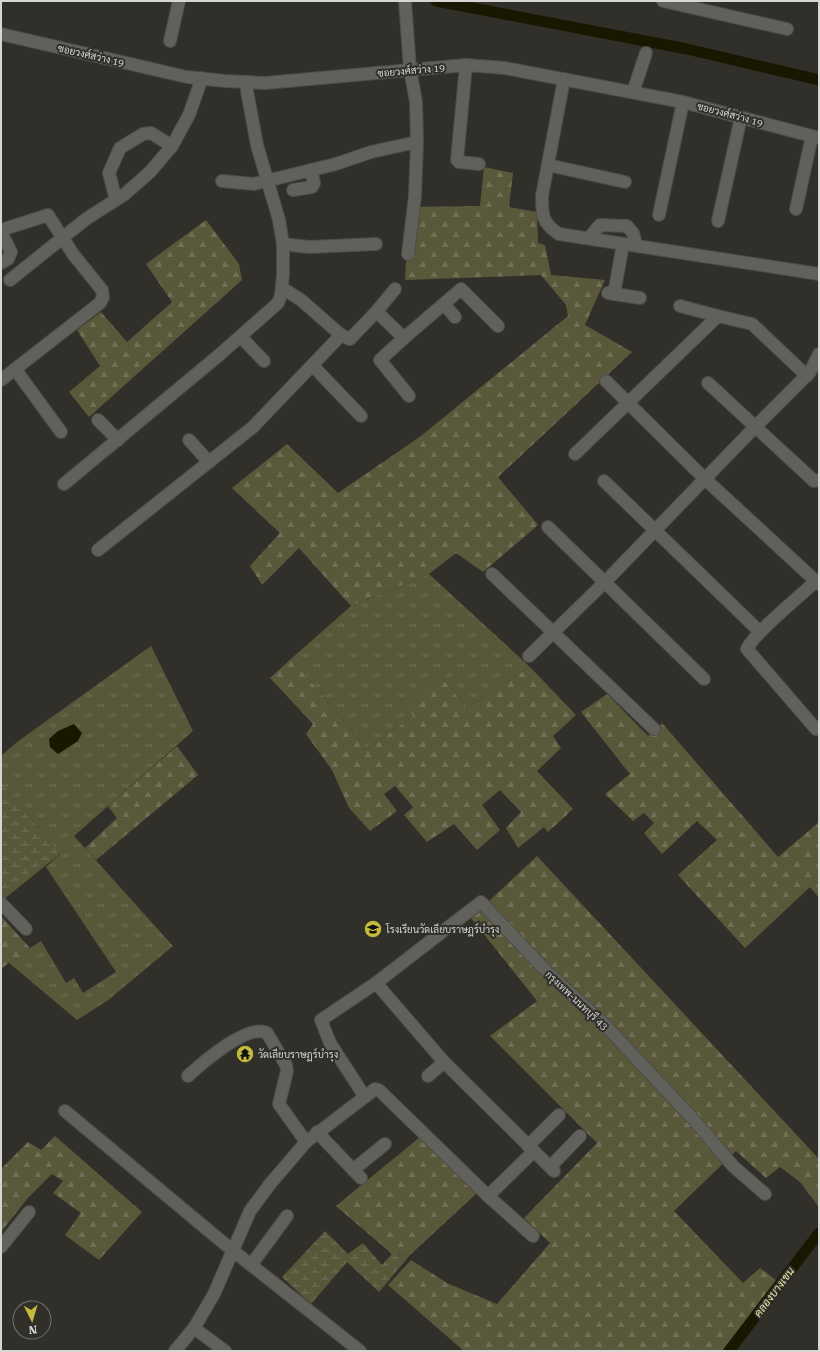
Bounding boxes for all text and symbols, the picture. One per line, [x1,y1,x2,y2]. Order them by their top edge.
street label: ซอยวงศ์สว่าง 19 [57,41,126,69]
street label: ซอยวงศ์สว่าง 19 [377,60,446,79]
street label: ซอยวงศ์สว่าง 19 [696,99,765,129]
school or university icon: โรงเรียนวัดเลียบราษฏร์บำรุง [363,919,383,939]
place label: โรงเรียนวัดเลียบราษฏร์บำรุง [385,922,499,937]
street label: กรุงเทพ-นนทบุรี 43 [542,968,611,1034]
temple icon: วัดเลียบราษฏร์บำรุง [235,1044,255,1064]
place label: วัดเลียบราษฏร์บำรุง [258,1047,338,1062]
water label: คลองบางเขน [752,1265,797,1320]
north arrow [12,1300,52,1340]
text: N [28,1323,38,1336]

